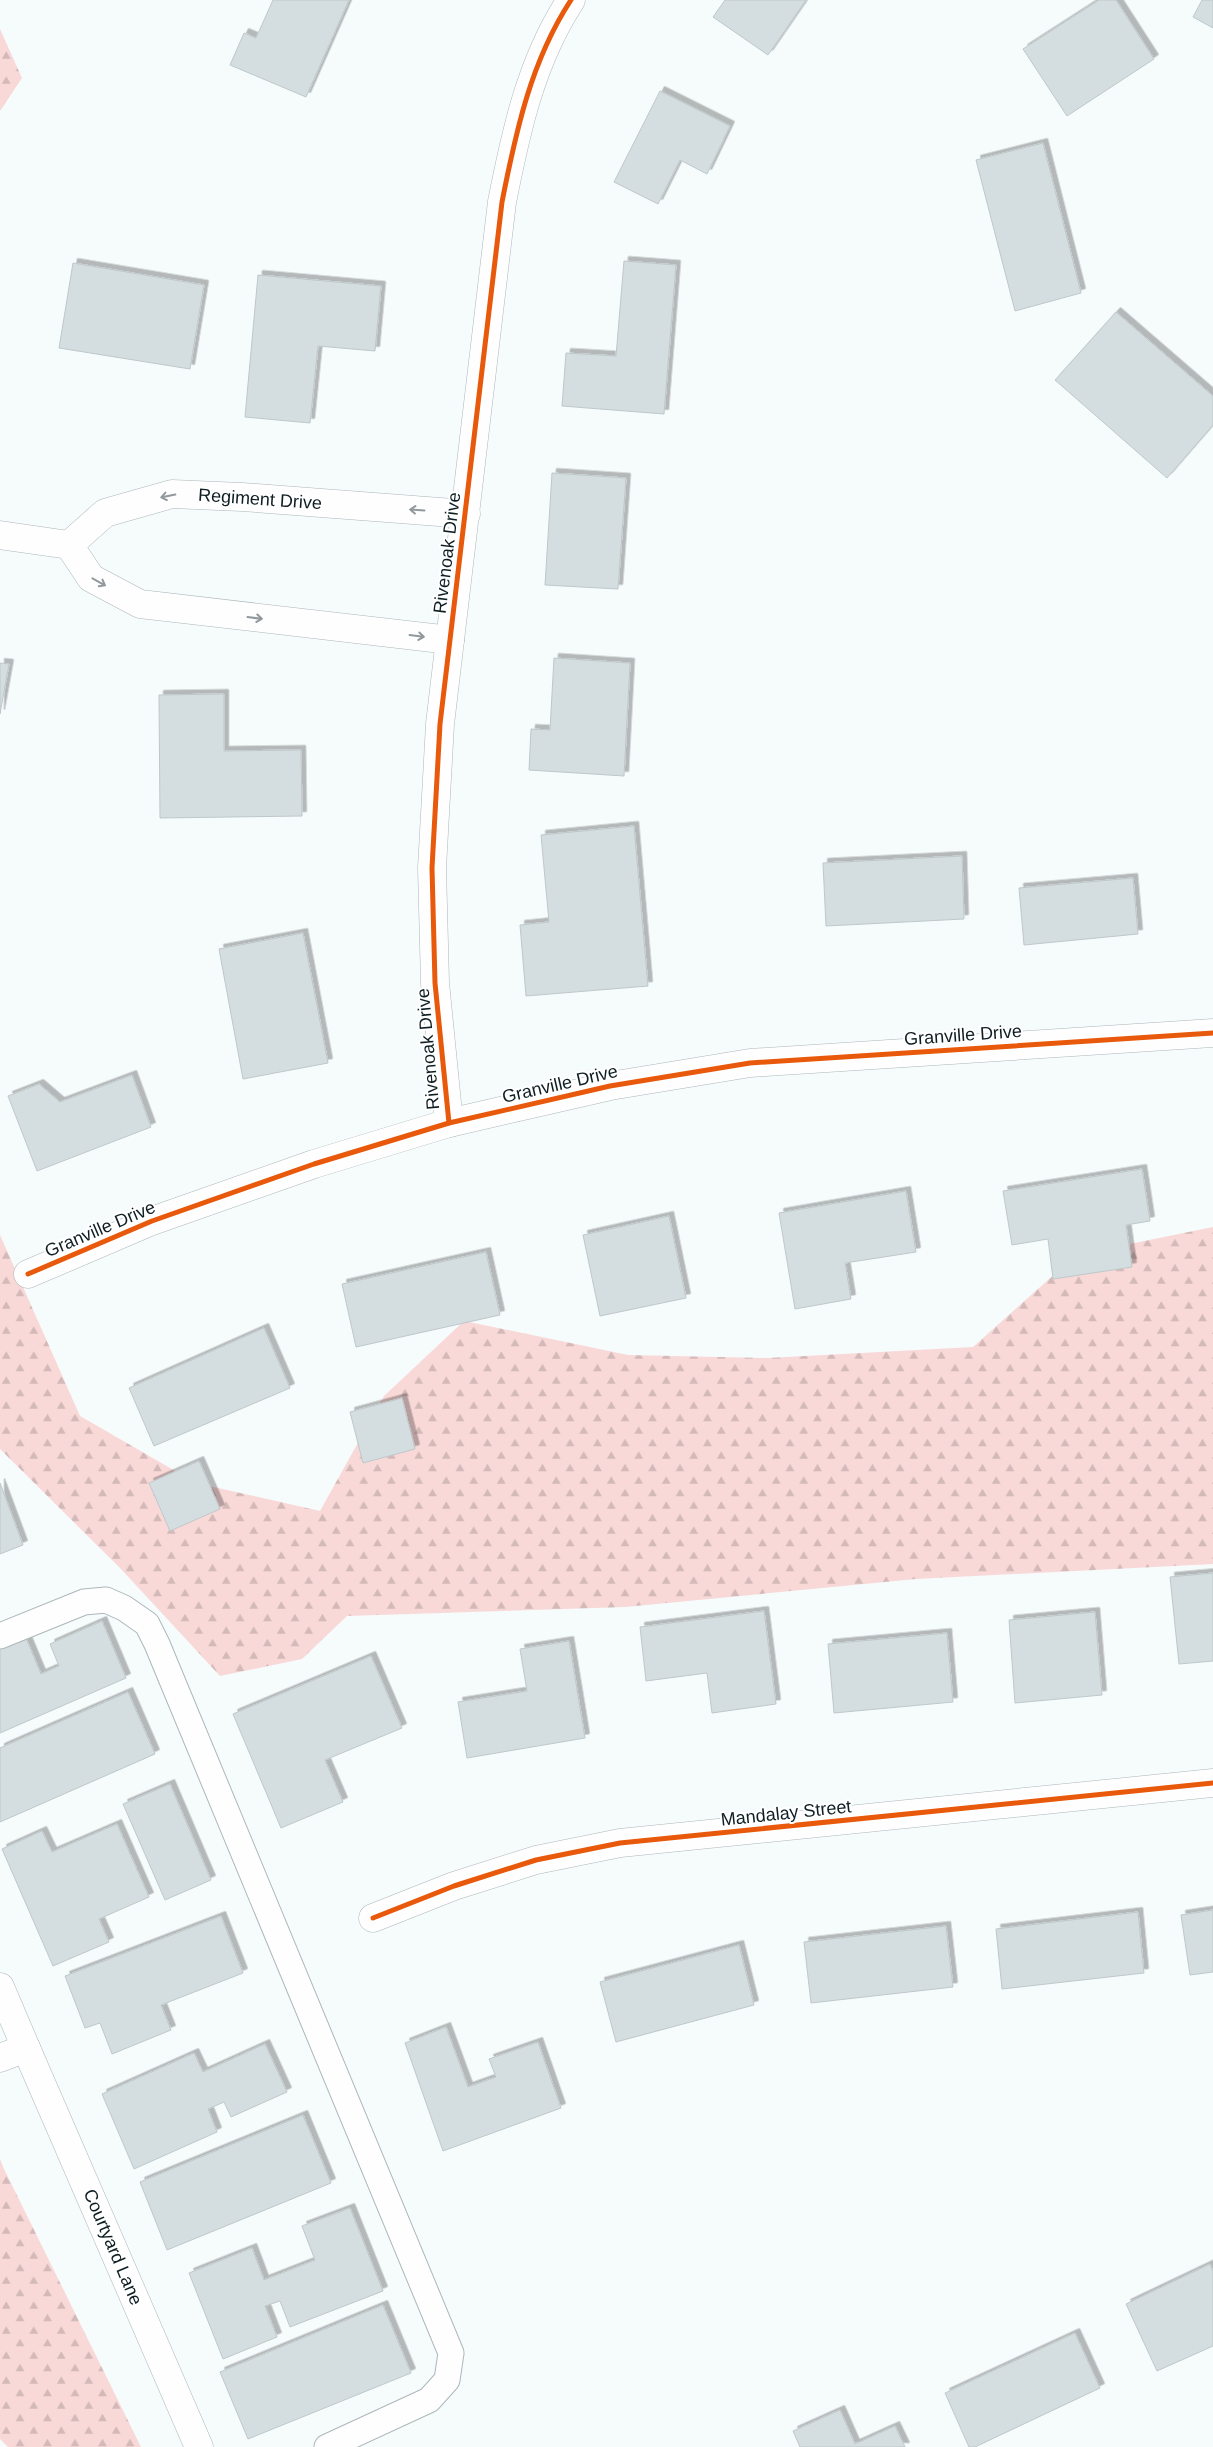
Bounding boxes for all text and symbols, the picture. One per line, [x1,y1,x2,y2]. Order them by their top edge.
street label: Regiment Drive [197,485,323,513]
street label: Rivenoak Drive [430,491,464,615]
one-way arrow [160,492,176,501]
one-way arrow [409,506,425,515]
one-way arrow [91,578,106,587]
one-way arrow [247,613,263,623]
one-way arrow [408,631,424,641]
street label: Rivenoak Drive [413,987,443,1111]
street label: Granville Drive [903,1021,1023,1049]
street label: Granville Drive [500,1061,620,1107]
street label: Granville Drive [42,1197,158,1261]
street label: Mandalay Street [720,1796,852,1830]
street label: Courtyard Lane [80,2186,146,2308]

